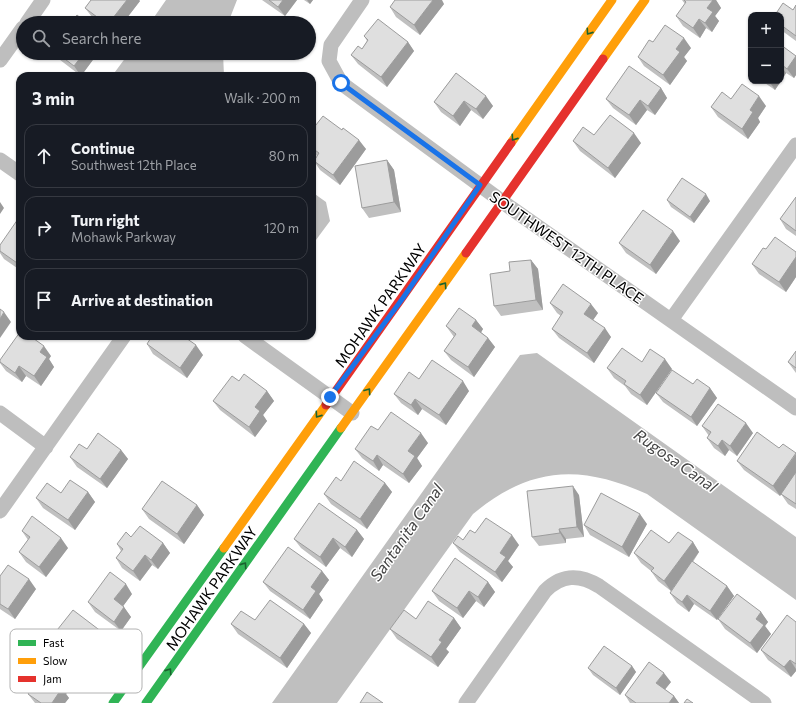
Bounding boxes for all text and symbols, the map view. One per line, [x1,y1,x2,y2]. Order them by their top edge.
map controls [748,12,784,84]
button: + [748,12,784,48]
search box [16,16,316,60]
icon: search [30,27,52,49]
one-way arrow [586,28,594,35]
text: Search here [62,29,141,47]
button: − [748,48,784,84]
route start [332,74,350,92]
text: 3 min [32,88,75,109]
text: Walk · 200 m [224,90,300,106]
one-way arrow [511,134,519,141]
text: Continue [71,139,135,157]
icon: ahead [33,145,55,167]
text: 80 m [269,148,299,164]
text: Southwest 12th Place [71,157,197,173]
street label: SOUTHWEST 12TH PLACE [487,187,647,307]
text: Turn right [71,211,140,229]
icon: right [33,217,55,239]
text: 120 m [264,220,299,236]
text: Mohawk Parkway [71,229,176,245]
street label: MOHAWK PARKWAY [330,239,430,370]
one-way arrow [439,282,447,289]
icon: arrive [33,289,55,311]
text: Arrive at destination [71,291,213,309]
route end [321,388,339,406]
one-way arrow [363,388,370,395]
one-way arrow [316,411,323,418]
water label: Rugosa Canal [631,424,722,496]
water label: Santanita Canal [366,479,447,584]
street label: MOHAWK PARKWAY [161,522,261,653]
one-way arrow [239,562,247,569]
legend [10,629,142,693]
text: Fast [43,636,65,649]
text: Slow [43,654,68,667]
one-way arrow [164,668,172,675]
text: Jam [43,672,62,686]

